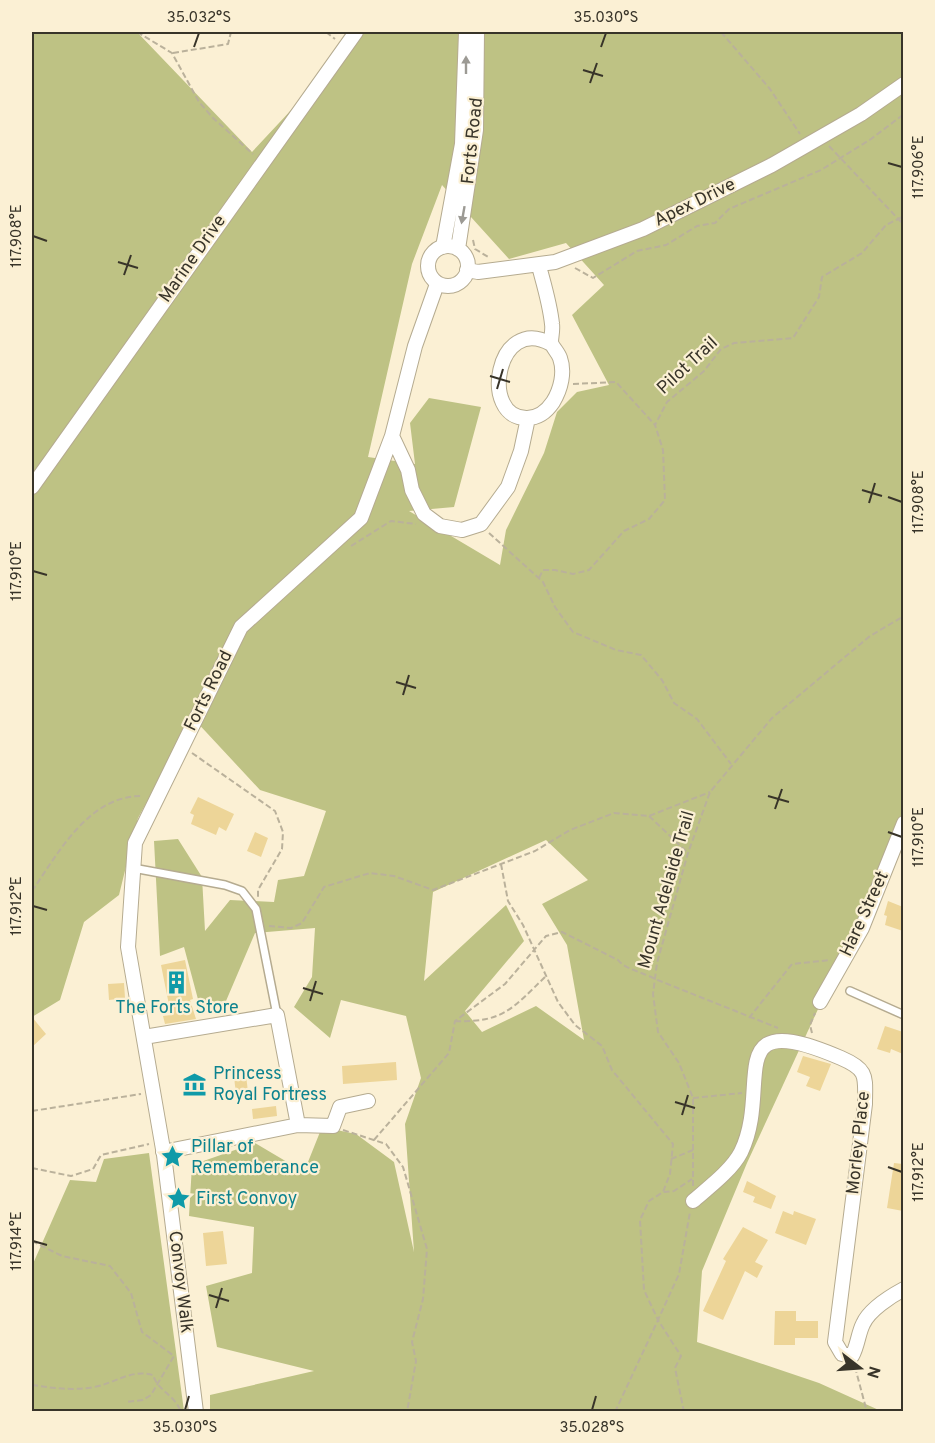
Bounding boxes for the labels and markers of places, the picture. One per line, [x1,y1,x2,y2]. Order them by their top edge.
building icon: The Forts Store [164,969,190,995]
place label: The Forts Store [115,997,239,1020]
place label: Princess Royal Fortress [213,1063,327,1107]
museum icon: Princess Royal Fortress [182,1071,208,1097]
place label: Pillar of Rememberance [191,1136,319,1180]
place icon: Pillar of Rememberance [160,1144,186,1170]
place icon: First Convoy [165,1186,191,1212]
place label: First Convoy [196,1188,297,1211]

